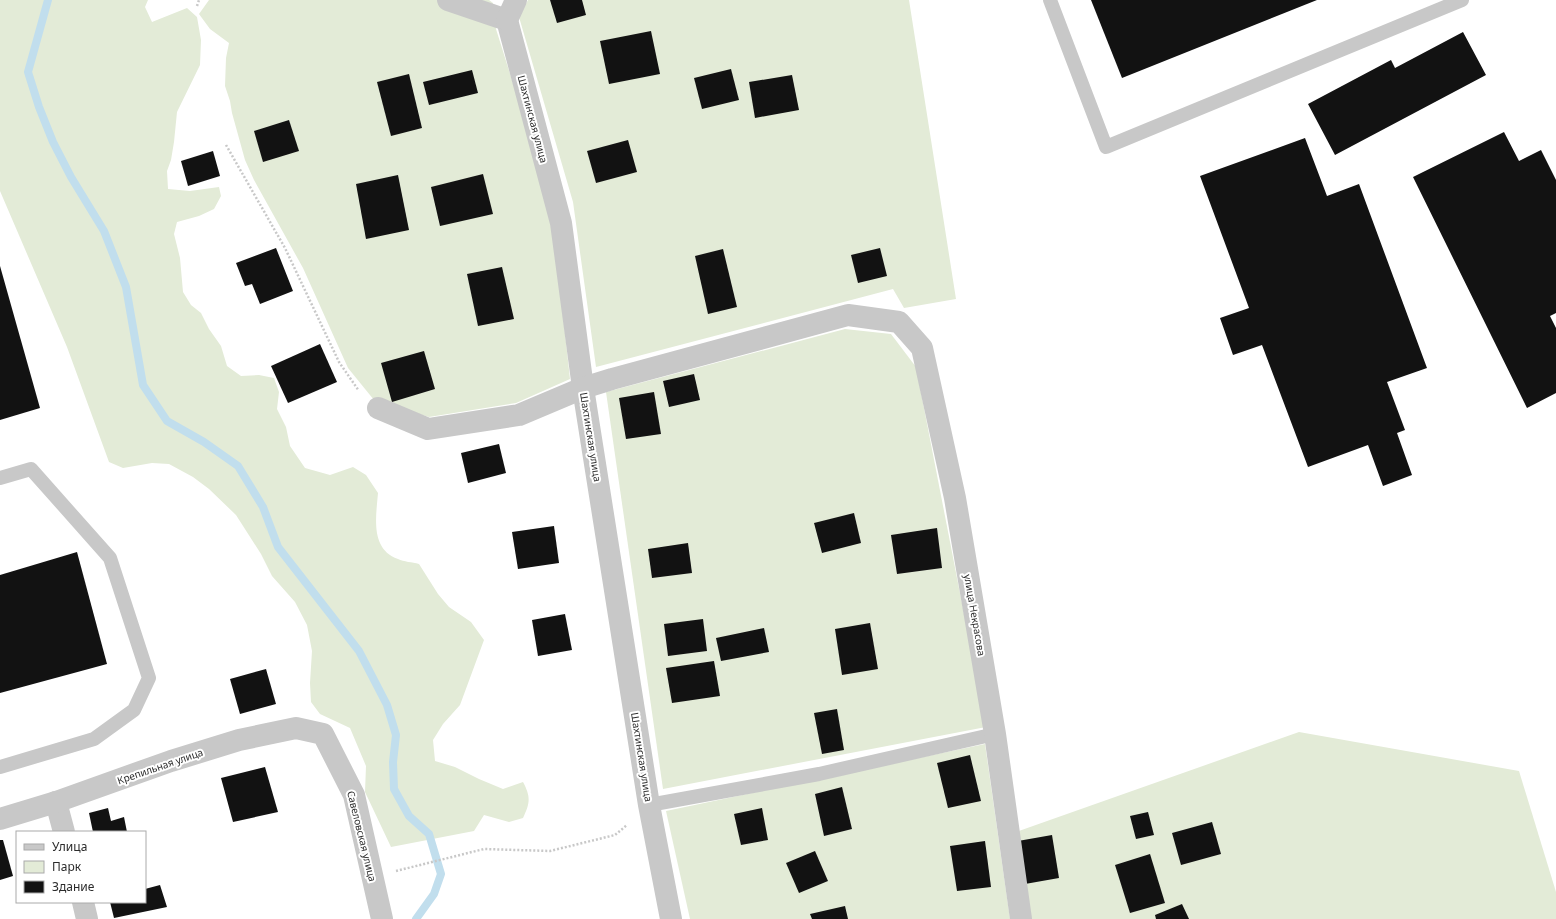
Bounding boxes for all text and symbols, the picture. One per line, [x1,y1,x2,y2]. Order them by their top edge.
street label: Шахтинская улица [515,74,551,164]
street label: Шахтинская улица [577,391,605,483]
street label: улица Некрасова [961,573,989,657]
street label: Шахтинская улица [628,711,656,803]
street label: Крепильная улица [115,745,205,787]
street label: Савеловская улица [344,789,380,883]
legend [16,831,146,903]
text: Улица [52,838,87,855]
text: Парк [52,858,82,875]
text: Здание [52,878,95,895]

